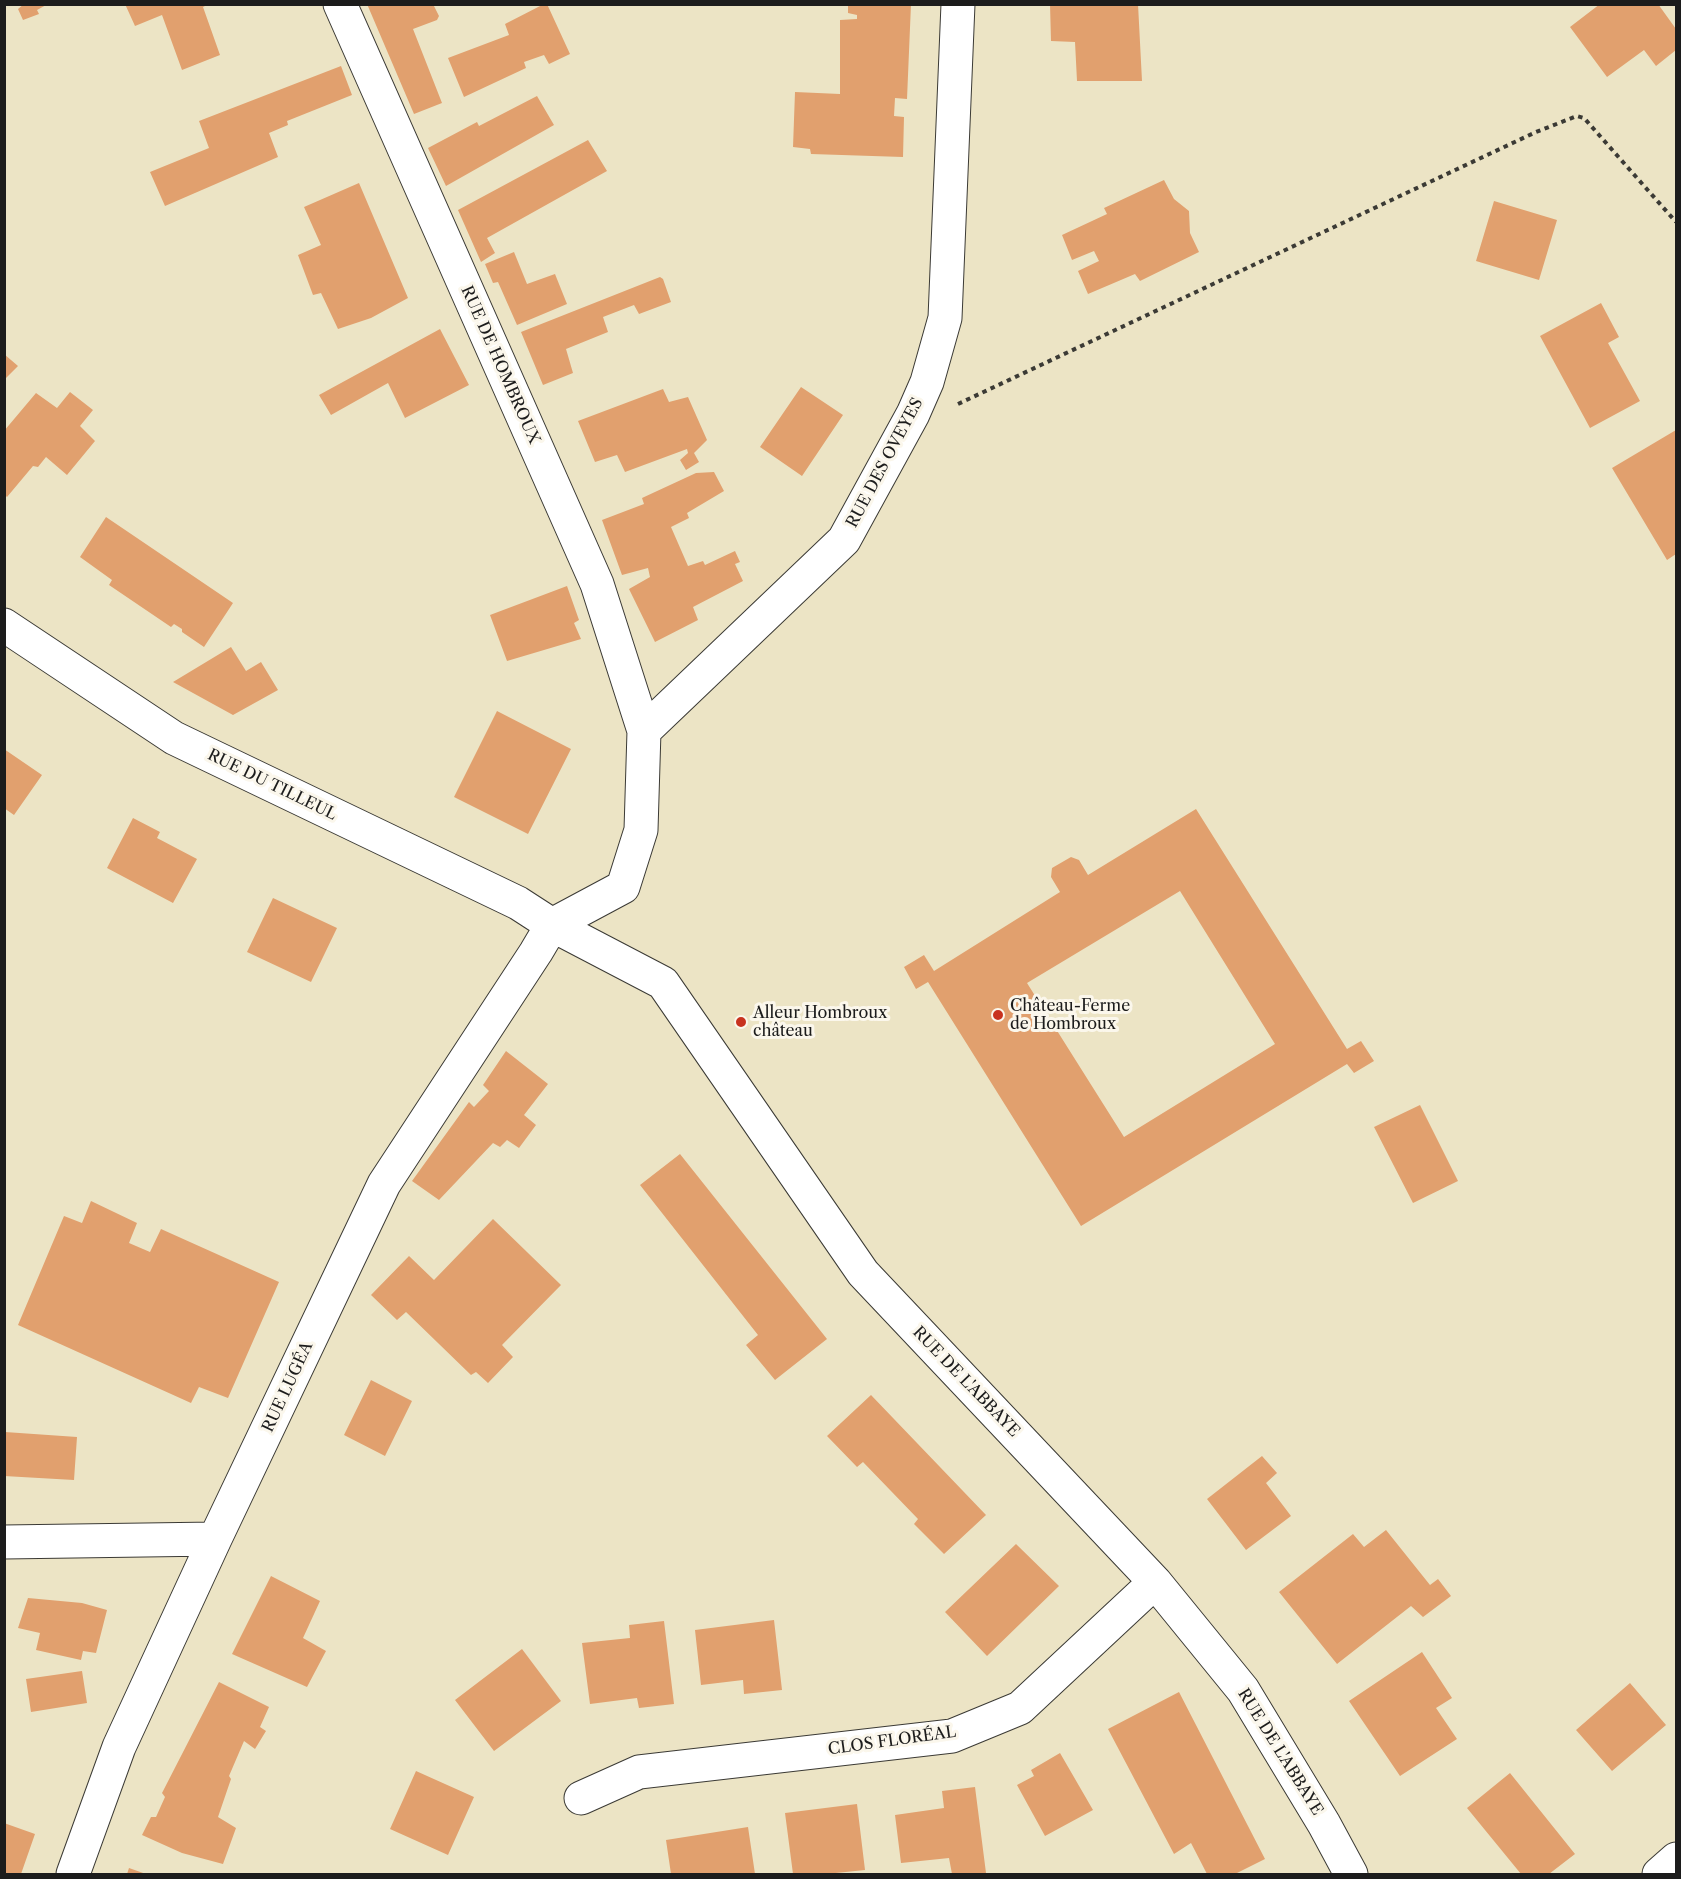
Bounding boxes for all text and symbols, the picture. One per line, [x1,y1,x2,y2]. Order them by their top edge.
street label: RUE DE HOMBROUX [456,283,544,447]
street label: RUE DES OVEYES [843,395,927,531]
street label: RUE DU TILLEUL [204,745,340,825]
place label: Château-Ferme de Hombroux [1010,996,1130,1034]
place label: Alleur Hombroux château [753,1003,887,1041]
marker: Château-Ferme de Hombroux [991,1008,1005,1022]
marker: Alleur Hombroux château [734,1015,748,1029]
street label: RUE DE L'ABBAYE [908,1323,1024,1441]
street label: RUE LUGÉA [259,1339,317,1435]
street label: RUE DE L'ABBAYE [1233,1685,1327,1819]
street label: CLOS FLORÉAL [827,1723,957,1759]

